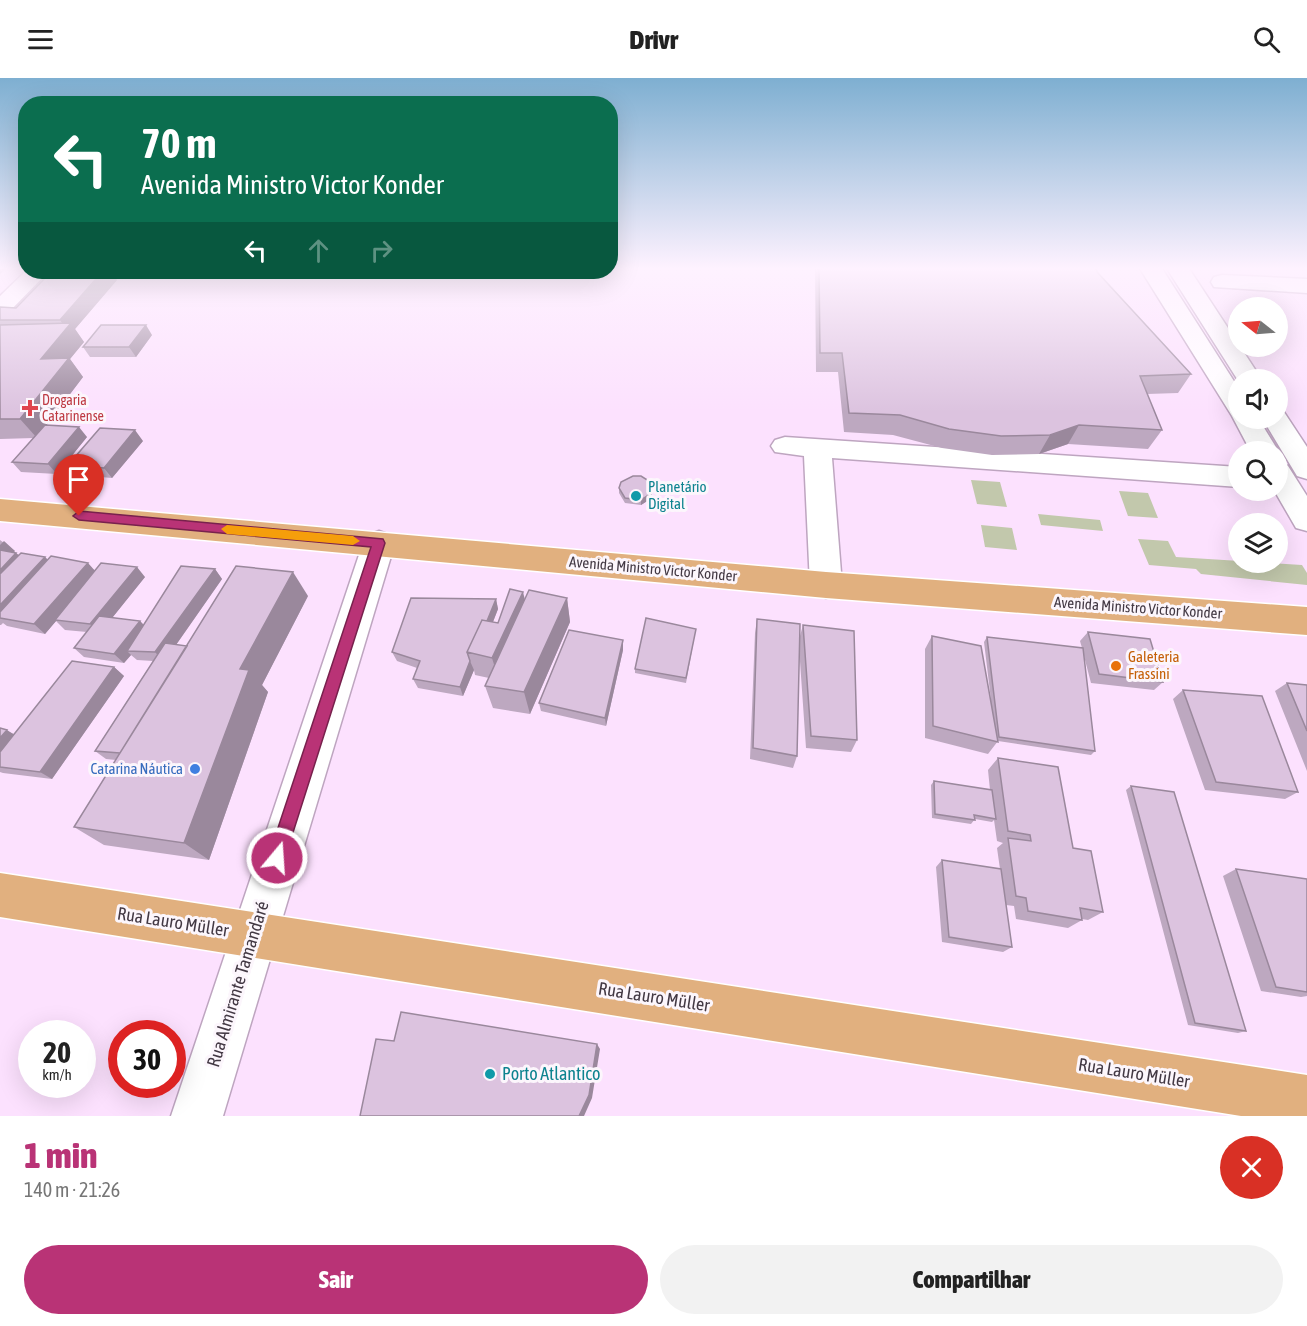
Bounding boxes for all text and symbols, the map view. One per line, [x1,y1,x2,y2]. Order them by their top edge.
icon: menu [24,23,57,56]
icon: search [1250,23,1283,56]
text: Drivr [629,24,678,55]
text: 70 m [141,119,216,167]
icon: left [42,120,120,198]
text: Avenida Ministro Victor Konder [141,169,444,200]
icon: left [239,234,272,267]
icon: ahead [302,234,335,267]
icon: right [365,234,398,267]
north arrow [1228,297,1288,357]
map controls [1228,297,1288,573]
button: sound [1228,369,1288,429]
place label: Drogaria Catarinense [42,392,104,424]
marker: Drogaria Catarinense [23,401,37,415]
button: search [1228,441,1288,501]
pin [53,454,104,516]
icon: arrive [62,463,95,496]
place label: Planetário Digital [648,478,707,512]
marker: Planetário Digital [629,489,643,503]
button: layers [1228,513,1288,573]
street label: Avenida Ministro Victor Konder [569,553,738,584]
street label: Avenida Ministro Victor Konder [1054,593,1223,622]
place label: Galeteria Frassini [1128,648,1179,682]
marker: Galeteria Frassini [1109,659,1123,673]
place label: Catarina Náutica [90,760,183,777]
marker: Catarina Náutica [188,762,202,776]
position arrow [245,826,309,890]
street label: Rua Almirante Tamandaré [202,898,273,1069]
street label: Rua Lauro Müller [116,902,231,941]
street label: Rua Lauro Müller [597,977,712,1016]
speed limit sign: 30 [108,1020,186,1098]
text: 20 [43,1035,71,1069]
street label: Rua Lauro Müller [1077,1053,1192,1092]
place label: Porto Atlantico [502,1063,600,1084]
text: km/h [42,1066,72,1083]
marker: Porto Atlantico [483,1067,497,1081]
text: 1 min [24,1134,98,1176]
button: close [1220,1136,1283,1199]
text: 140 m · 21:26 [24,1178,120,1201]
button: Sair [24,1245,648,1314]
button: Compartilhar [660,1245,1283,1314]

